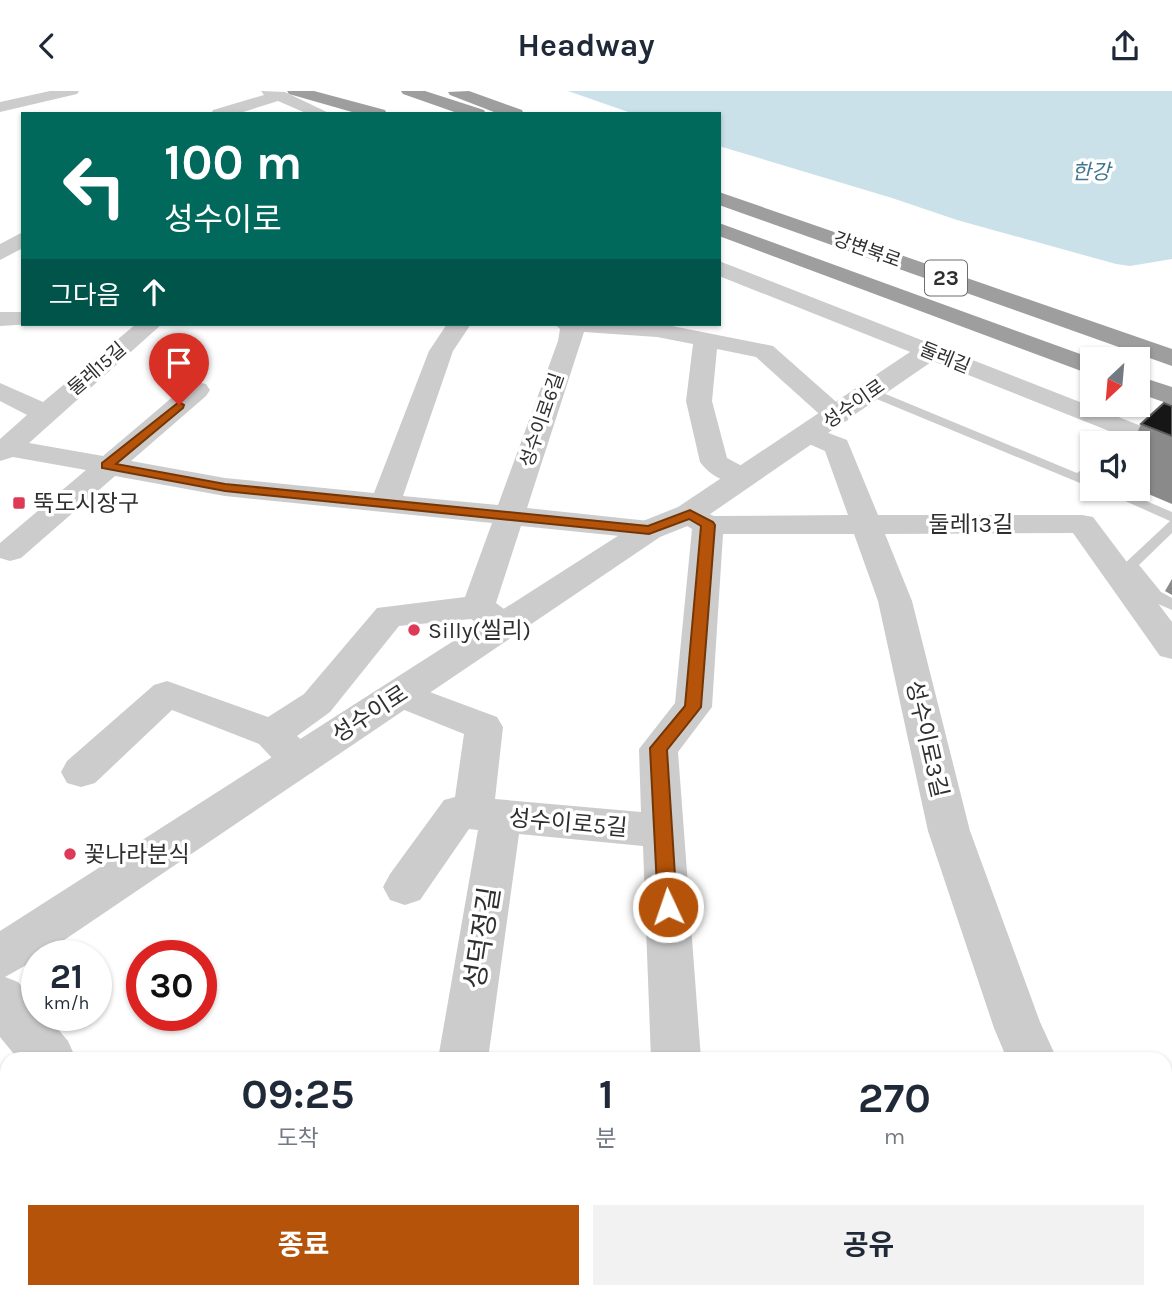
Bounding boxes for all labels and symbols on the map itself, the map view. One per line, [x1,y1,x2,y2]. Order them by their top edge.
water label: 한강 [1072,160,1113,184]
street label: 강변북로 [830,228,904,272]
road number: 23 [925,261,967,295]
pin [149,333,209,405]
street label: 둘레15길 [64,338,130,400]
street label: 둘레길 [917,338,973,378]
north arrow [1080,347,1150,417]
street label: 성수이로6길 [516,370,568,470]
street label: 성수이로 [819,375,889,433]
place label: 뚝도시장구 [33,490,139,517]
marker: 뚝도시장구 [11,495,27,511]
street label: 둘레13길 [929,511,1013,538]
place label: Silly(씰리) [428,617,531,644]
marker: Silly(씰리) [406,622,422,638]
street label: 성수이로3길 [900,678,954,800]
street label: 성수이로 [327,680,413,748]
street label: 성수이로5길 [508,804,628,842]
place label: 꽃나라분식 [84,841,190,868]
marker: 꽃나라분식 [62,846,78,862]
position arrow [631,870,705,944]
street label: 성덕정길 [458,885,506,991]
speed limit sign: 30 [126,940,217,1031]

